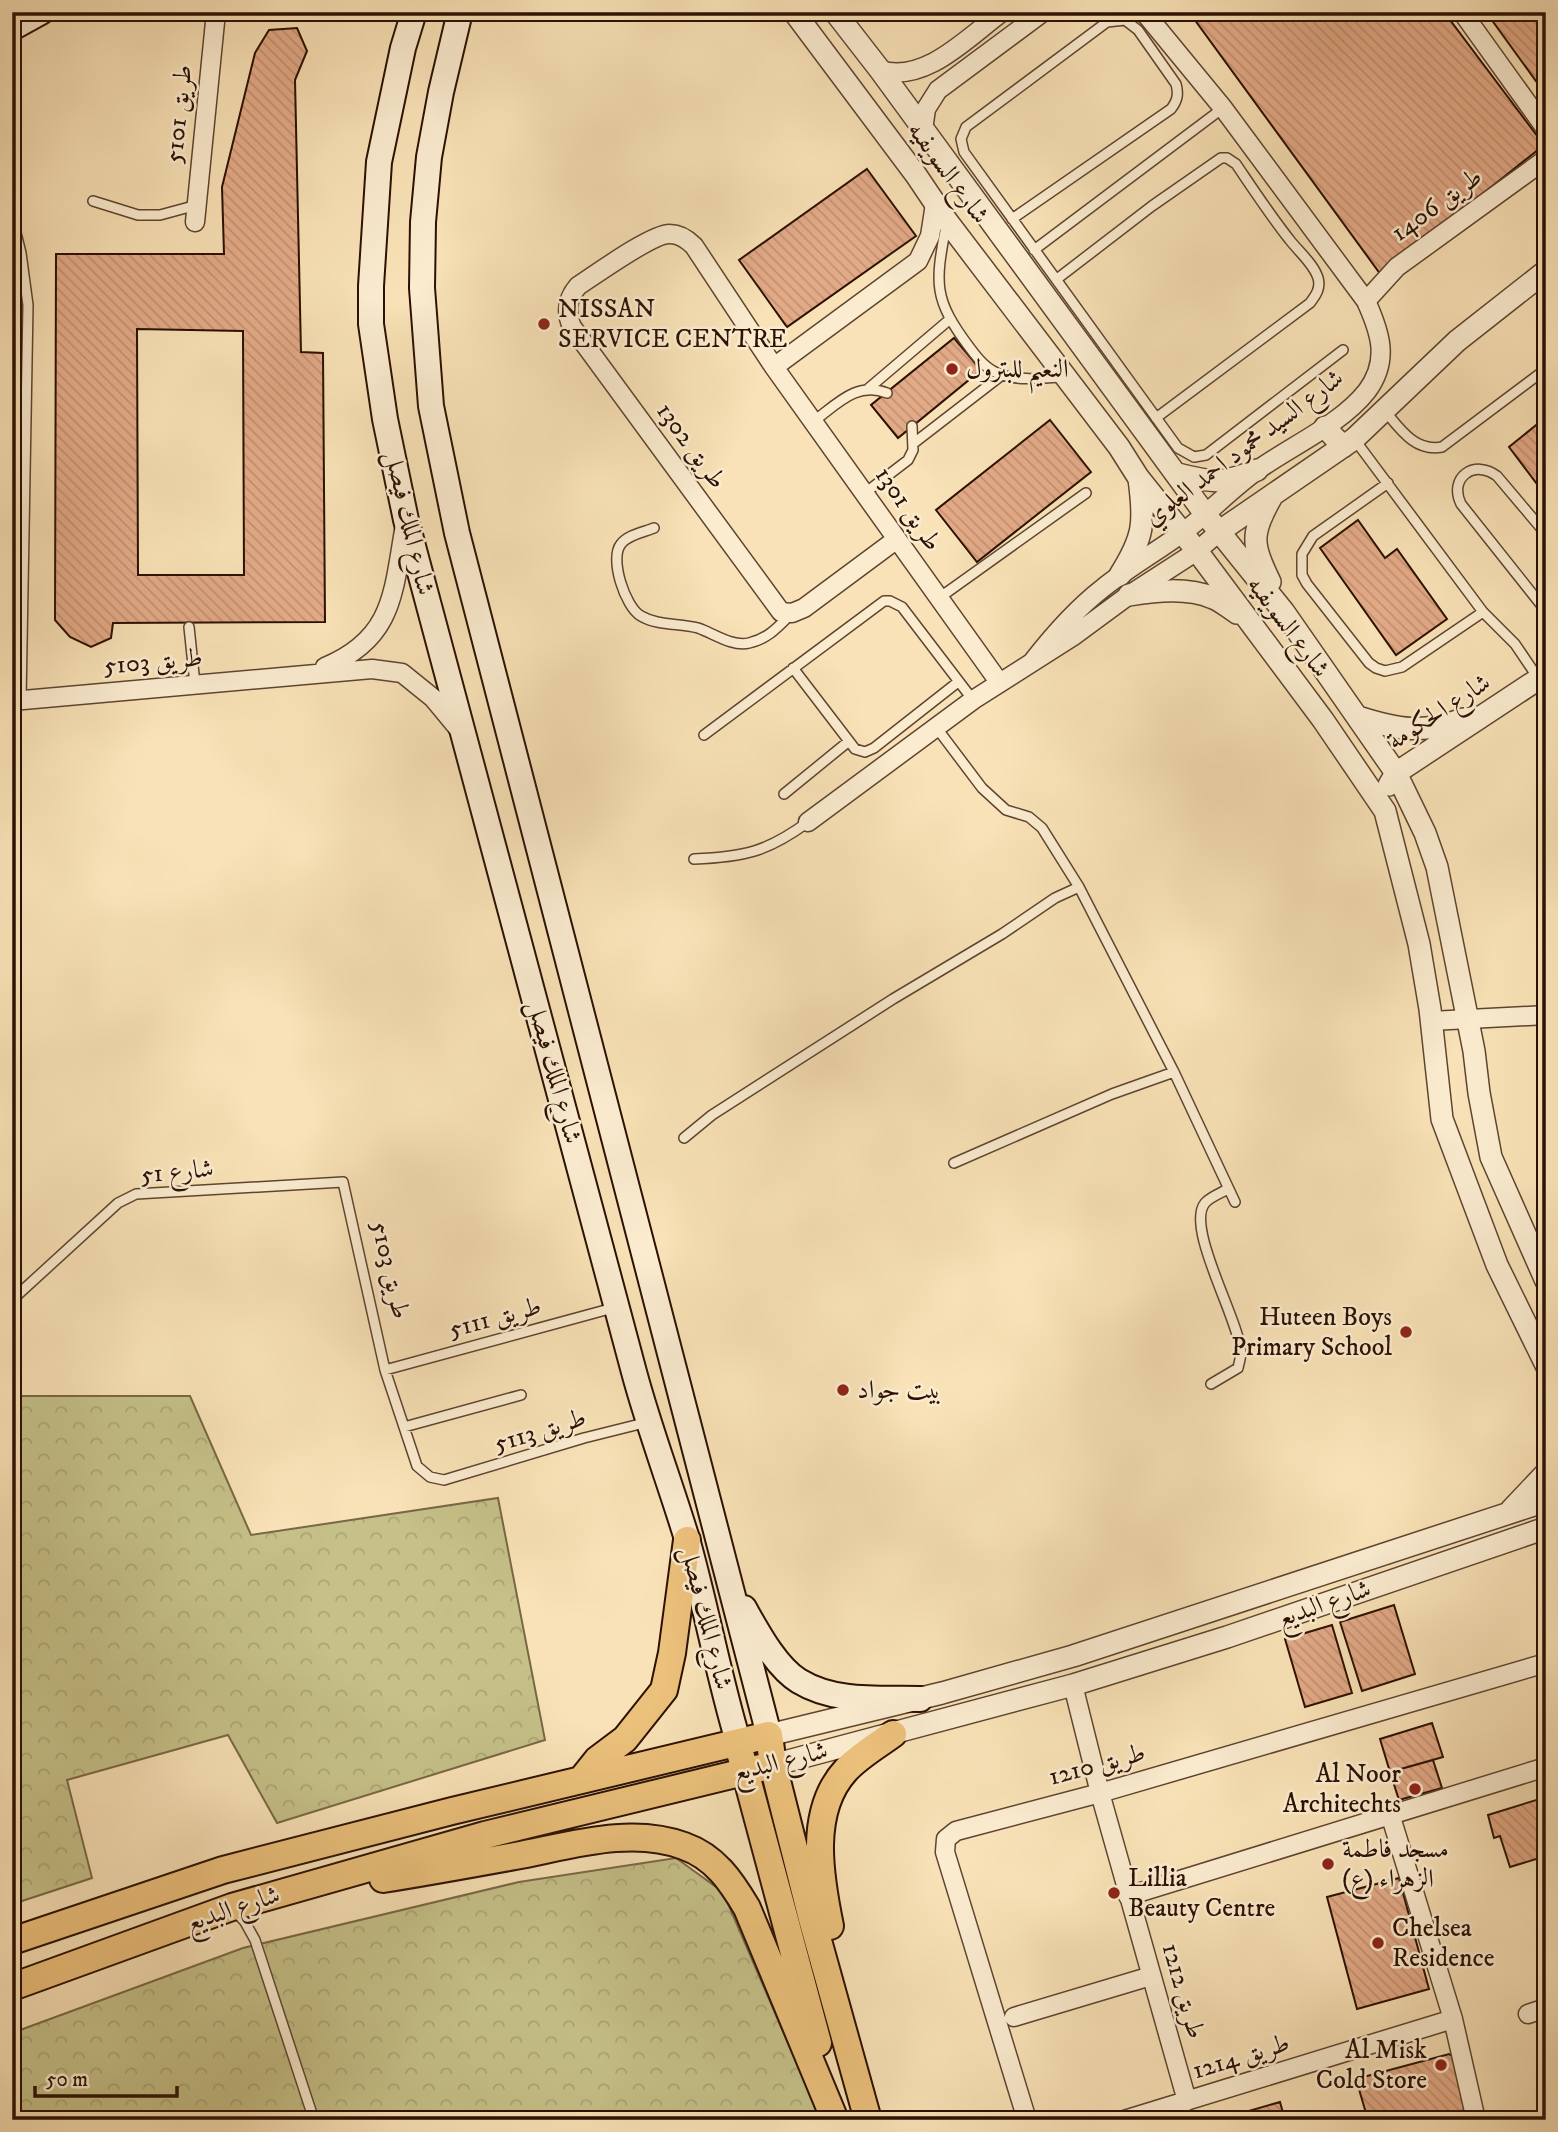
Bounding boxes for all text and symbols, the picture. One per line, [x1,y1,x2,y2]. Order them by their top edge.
street label: طريق 5101 [157,63,201,165]
street label: شارع السويفيه [897,115,996,233]
street label: طريق 1406 [1385,161,1489,249]
place label: NISSAN SERVICE CENTRE [558,293,787,356]
marker: NISSAN SERVICE CENTRE [536,316,552,332]
place label: النعيم للبترول [966,353,1069,394]
marker: النعيم للبترول [944,361,960,377]
street label: شارع السيد محمود احمد العلوي [1137,362,1353,537]
street label: طريق 1302 [649,396,733,496]
street label: شارع الملك فيصل [372,448,442,599]
street label: طريق 1301 [867,460,949,558]
street label: شارع السويفيه [1236,570,1337,687]
street label: طريق 5103 [102,641,204,683]
street label: شارع الحكومة [1381,666,1499,761]
street label: شارع الملك فيصل [515,997,589,1148]
street label: شارع 51 [139,1152,215,1196]
street label: طريق 5103 [363,1218,417,1322]
street label: طريق 5111 [445,1290,545,1346]
place label: Huteen Boys Primary School [1231,1301,1392,1364]
marker: Huteen Boys Primary School [1398,1324,1414,1340]
place label: بيت جواد [857,1374,941,1407]
marker: بيت جواد [835,1382,851,1398]
street label: طريق 5113 [490,1401,590,1461]
street label: شارع الملك فيصل [668,1543,740,1694]
street label: شارع البديع [1273,1573,1377,1641]
street label: شارع البديع [729,1734,833,1796]
street label: طريق 1210 [1045,1736,1149,1794]
place label: Al Noor Architechts [1283,1758,1401,1821]
marker: Al Noor Architechts [1407,1781,1423,1797]
place label: مسجد فاطمة الزهراء (ع) [1342,1833,1449,1900]
marker: مسجد فاطمة الزهراء (ع) [1320,1856,1336,1872]
place label: Lillia Beauty Centre [1128,1862,1275,1925]
street label: شارع البديع [182,1878,286,1945]
marker: Lillia Beauty Centre [1106,1885,1122,1901]
place label: Chelsea Residence [1392,1912,1495,1975]
marker: Chelsea Residence [1370,1935,1386,1951]
street label: طريق 1212 [1154,1939,1212,2043]
street label: طريق 1214 [1188,2027,1294,2087]
place label: Al Misk Cold Store [1316,2034,1427,2097]
scale bar [35,2055,177,2099]
marker: Al Misk Cold Store [1433,2057,1449,2073]
text: 50 m [46,2067,88,2093]

